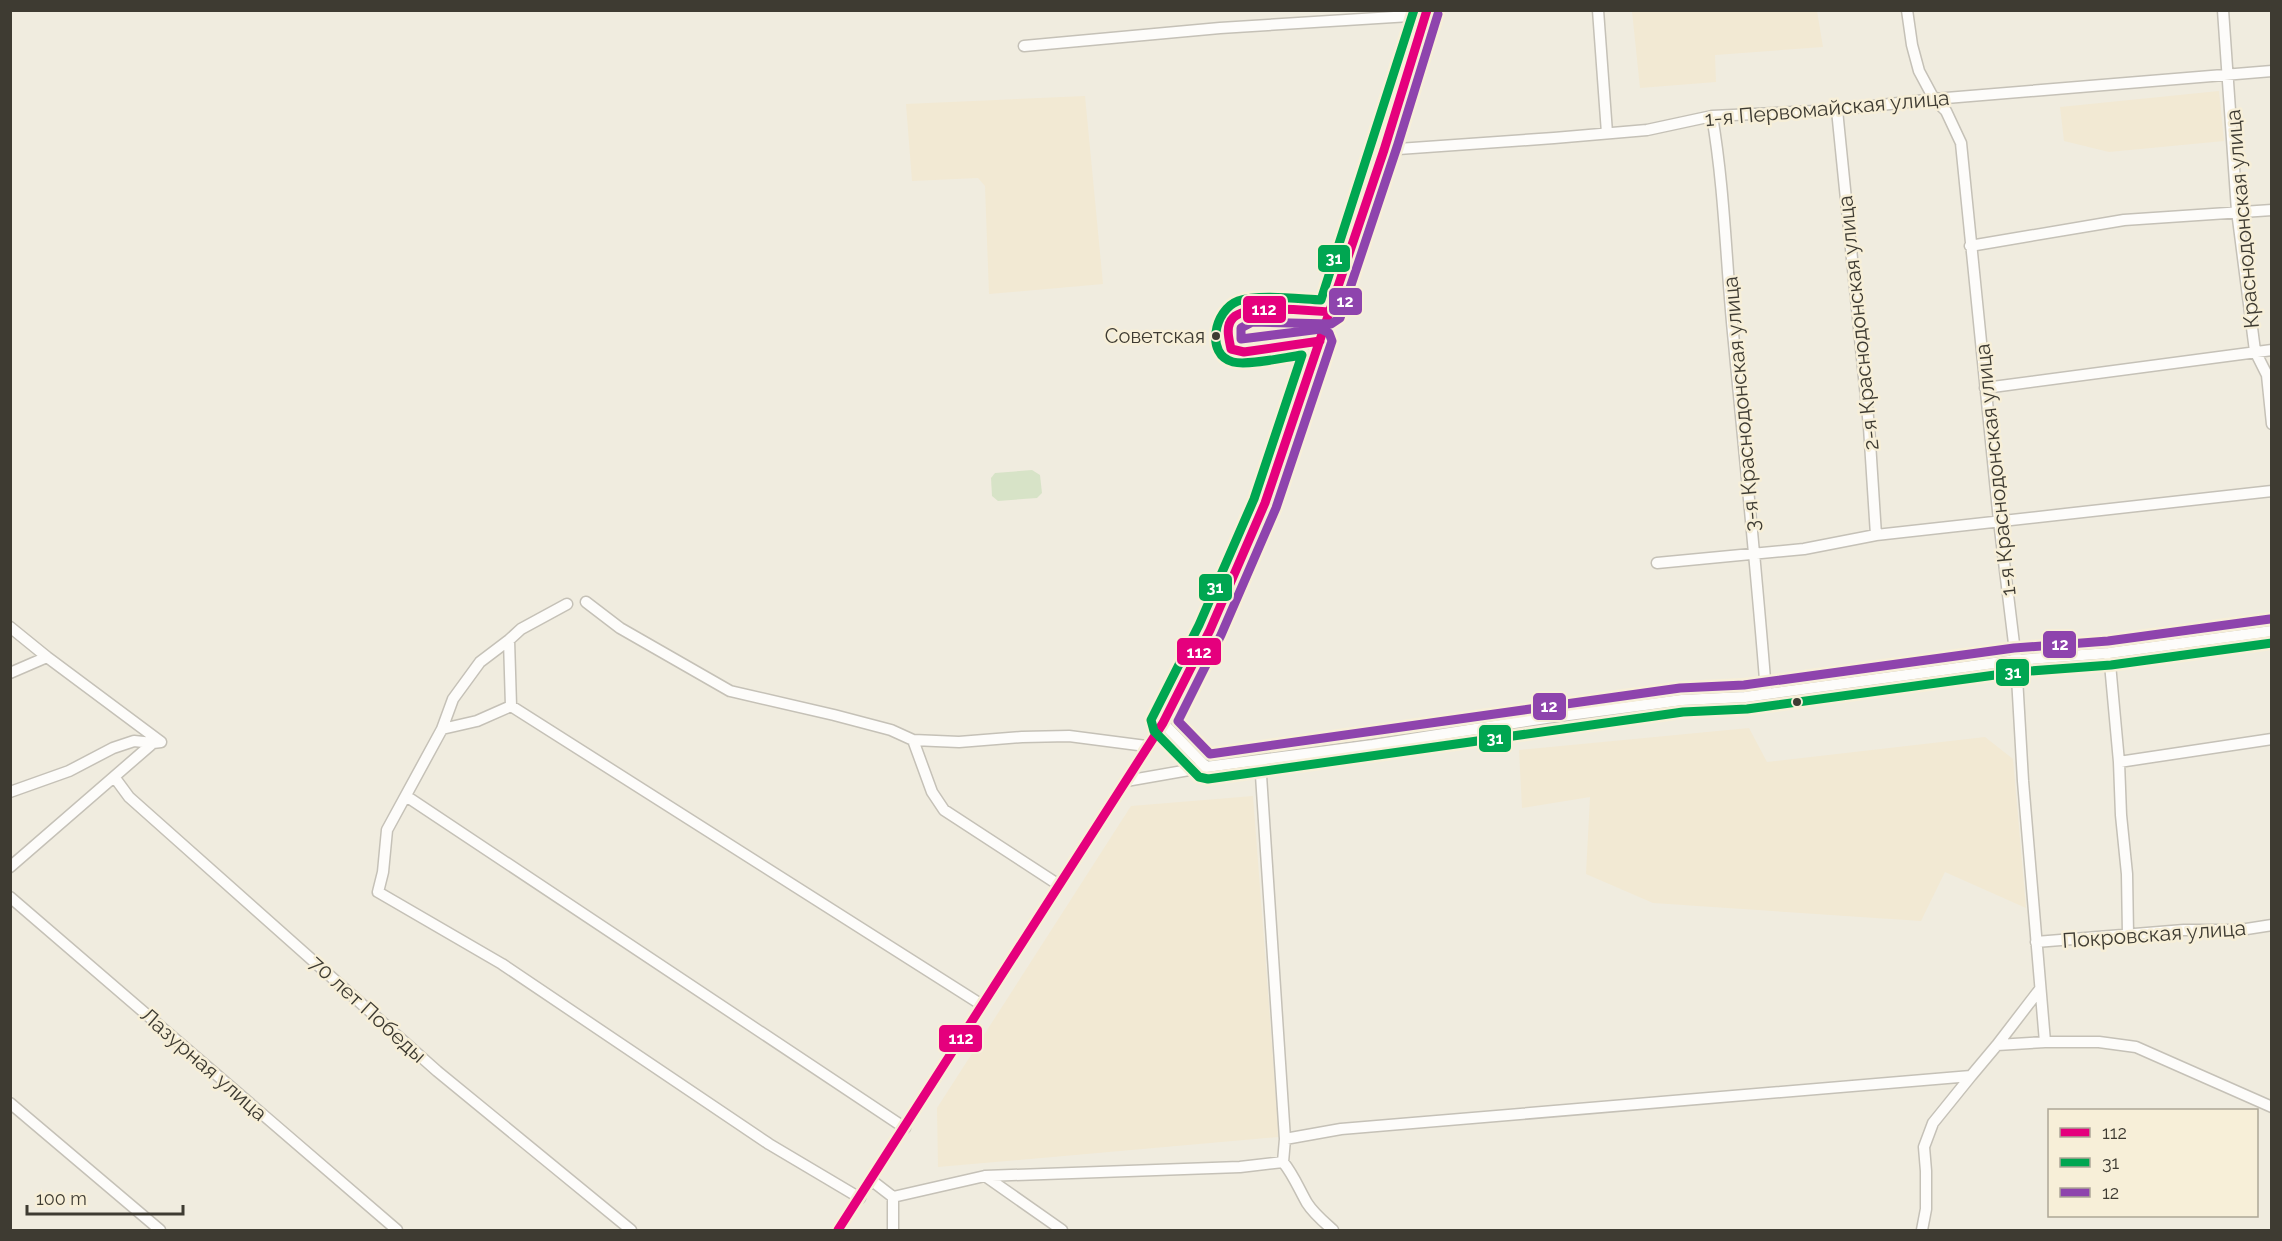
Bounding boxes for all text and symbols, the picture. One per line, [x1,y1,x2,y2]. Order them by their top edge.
street label: 1-я Первомайская улица [1704,85,1950,131]
street label: Краснодонская улица [2220,108,2264,330]
street label: 2-я Краснодонская улица [1832,194,1884,452]
line badge: 31 [1317,244,1351,273]
text: 31 [1326,249,1343,268]
street label: 3-я Краснодонская улица [1717,275,1765,533]
line badge: 12 [1328,287,1363,316]
text: 12 [1337,292,1353,311]
line badge: 112 [1242,295,1287,324]
text: 112 [1252,300,1276,319]
place label: Советская [1105,324,1205,348]
marker: Советская [1210,330,1222,342]
street label: 1-я Краснодонская улица [1969,343,2021,597]
line badge: 31 [1198,573,1233,602]
text: 31 [1207,578,1224,597]
line badge: 12 [2042,630,2077,659]
text: 12 [2052,635,2068,654]
line badge: 112 [1176,637,1222,666]
text: 112 [1187,643,1211,662]
line badge: 31 [1995,658,2030,687]
text: 31 [2005,663,2022,682]
line badge: 12 [1532,692,1567,721]
unlabelled marker [1791,696,1803,708]
text: 12 [1541,697,1557,716]
line badge: 31 [1478,724,1512,753]
text: 31 [1487,729,1504,748]
street label: Покровская улица [2061,915,2247,953]
street label: 70 лет Победы [305,950,431,1068]
street label: Лазурная улица [136,1002,272,1126]
line badge: 112 [938,1024,983,1053]
text: 112 [949,1029,973,1048]
legend [2048,1109,2258,1217]
text: 112 [2102,1122,2127,1143]
text: 31 [2102,1152,2120,1173]
scale bar [27,1178,183,1216]
text: 12 [2102,1182,2119,1203]
text: 100 m [36,1188,87,1209]

